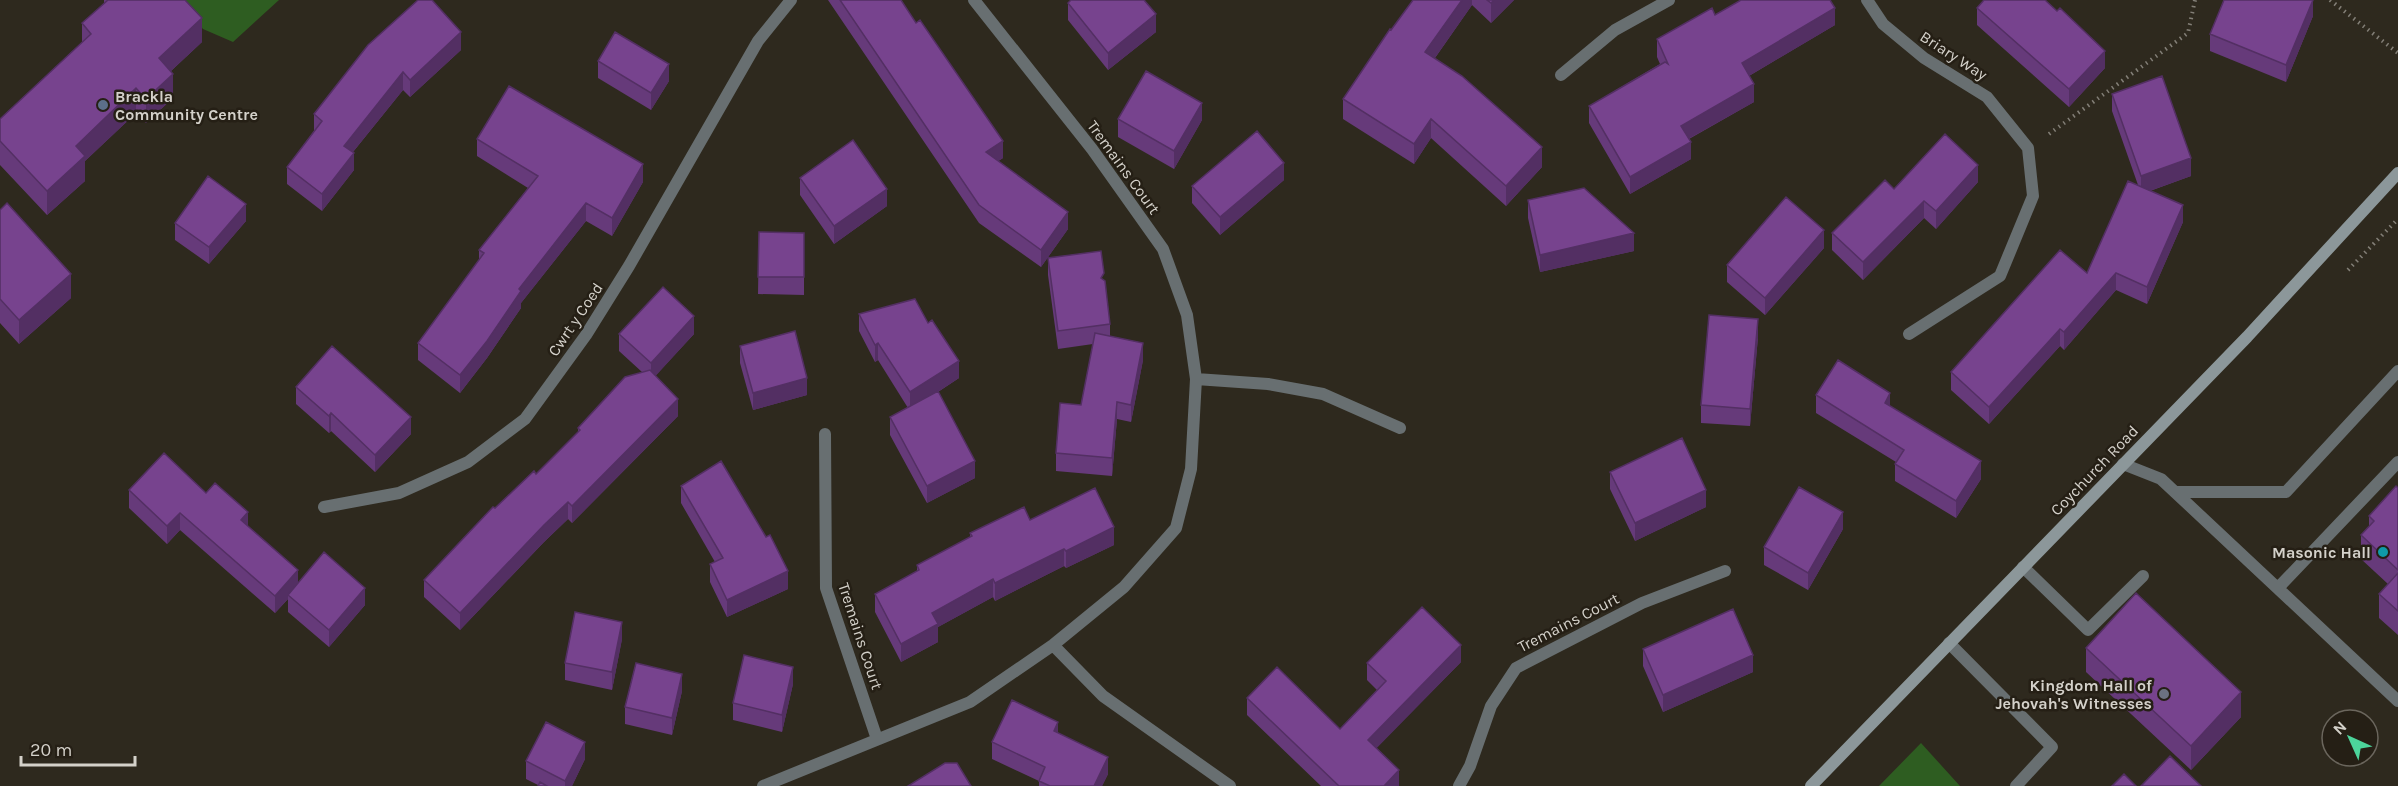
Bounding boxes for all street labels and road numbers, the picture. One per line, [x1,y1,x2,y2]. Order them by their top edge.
street label: Briary Way [1917,27,1991,84]
street label: Tremains Court [1083,117,1164,218]
street label: Cwrt y Coed [544,279,607,360]
street label: Coychurch Road [2047,421,2142,519]
street label: Tremains Court [834,580,887,692]
street label: Tremains Court [1514,589,1622,656]

